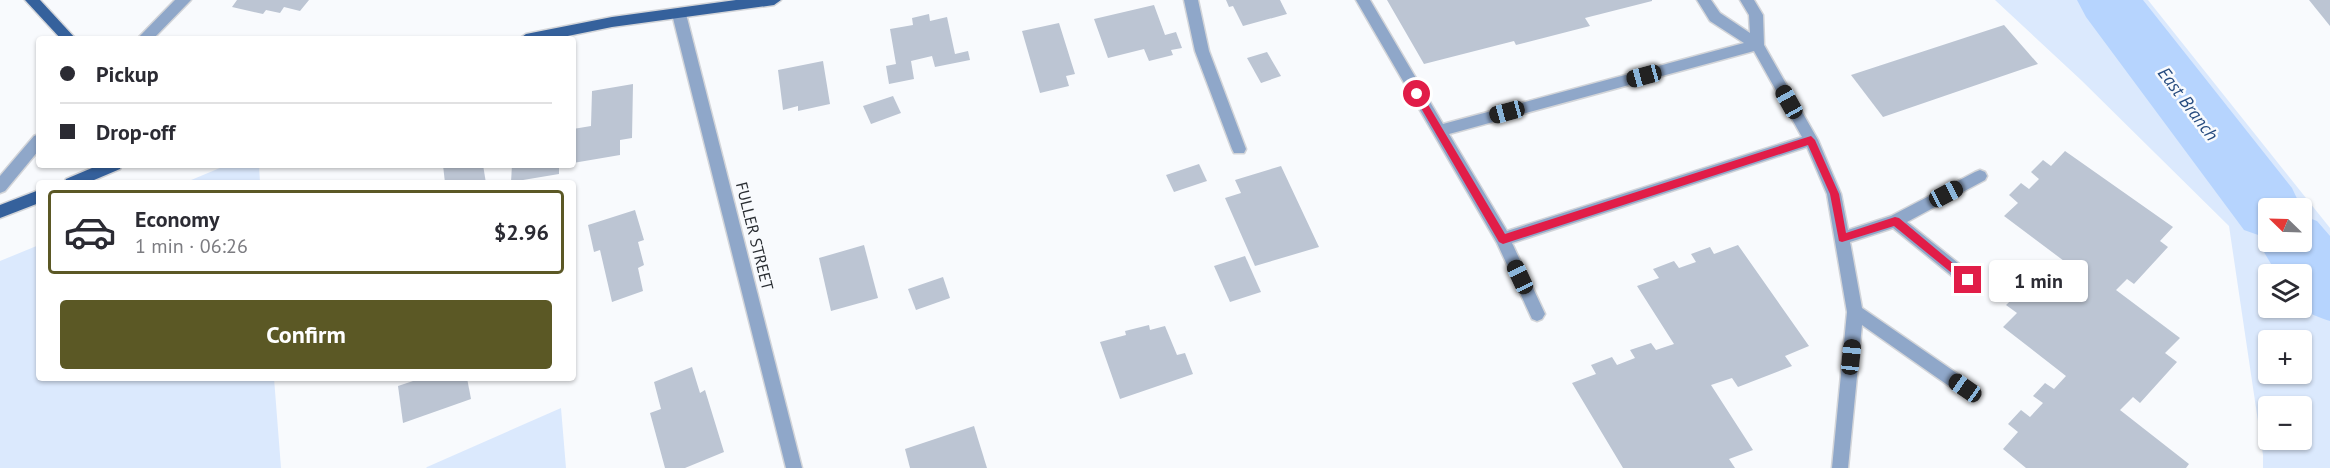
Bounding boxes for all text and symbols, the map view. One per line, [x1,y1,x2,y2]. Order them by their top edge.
text: Pickup [96,60,159,88]
water label: East Branch [2153,62,2224,145]
car [1624,63,1664,89]
route start [1403,80,1430,107]
car [1772,82,1806,122]
car [1487,99,1527,125]
text: Drop-off [96,118,175,146]
car [1926,178,1966,210]
street label: FULLER STREET [732,180,778,292]
north arrow [2258,198,2312,252]
map controls [2258,198,2312,450]
icon: car [63,205,117,259]
text: Economy [135,205,219,233]
text: $2.96 [494,218,549,246]
text: 1 min · 06:26 [135,233,248,259]
car [1504,257,1536,297]
callout: 1 min [1989,259,2088,301]
button: layers [2258,264,2312,318]
route end [1954,266,1981,293]
text: 1 min [2014,268,2063,294]
button: Confirm [60,300,552,369]
button: + [2258,330,2312,384]
car [1840,338,1862,376]
car [1945,370,1985,406]
button: − [2258,396,2312,450]

